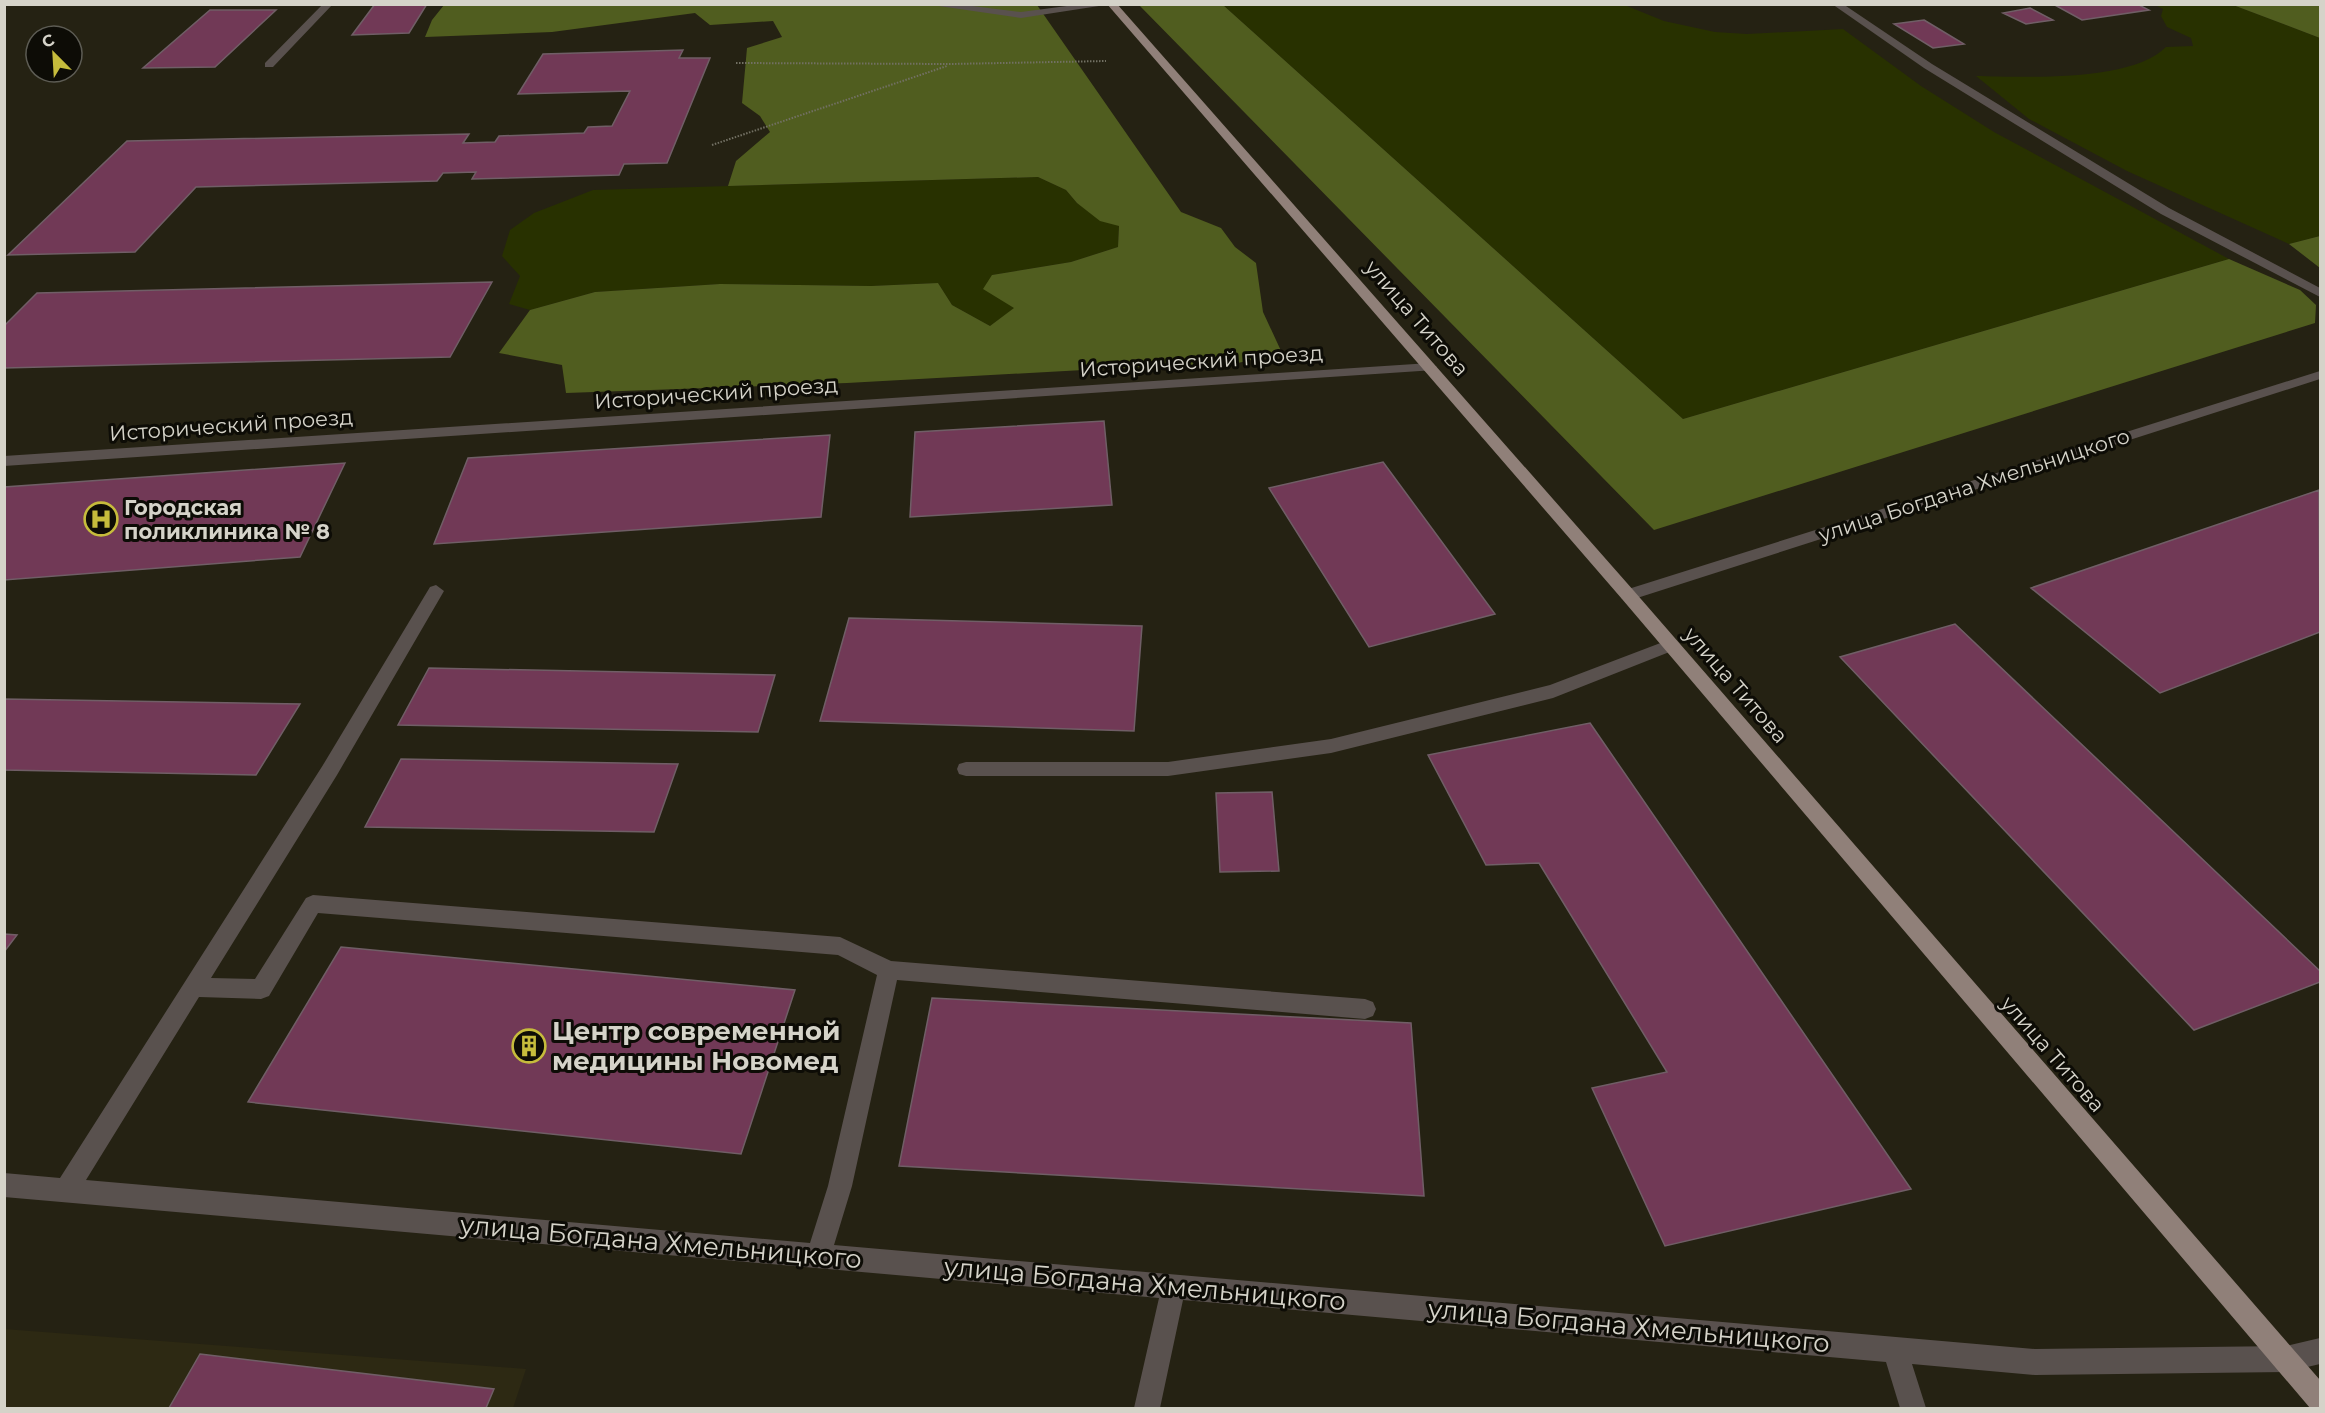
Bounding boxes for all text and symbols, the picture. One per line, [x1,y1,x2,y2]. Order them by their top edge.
north arrow [24,24,84,84]
text: С [39,30,58,52]
street label: улица Титова [1359,254,1474,381]
street label: Исторический проезд [1078,340,1324,382]
street label: Исторический проезд [593,372,839,414]
street label: Исторический проезд [108,404,354,446]
street label: улица Богдана Хмельницкого [1814,423,2133,548]
place label: Городская поликлиника № 8 [124,495,330,544]
hospital icon: Городская поликлиника № 8 [83,501,119,537]
street label: улица Титова [1678,621,1793,748]
street label: улица Титова [1995,990,2110,1117]
place label: Центр современной медицины Новомед [552,1015,840,1077]
building icon: Центр современной медицины Новомед [511,1028,547,1064]
street label: улица Богдана Хмельницкого [458,1208,863,1276]
street label: улица Богдана Хмельницкого [942,1250,1347,1318]
street label: улица Богдана Хмельницкого [1426,1292,1831,1360]

